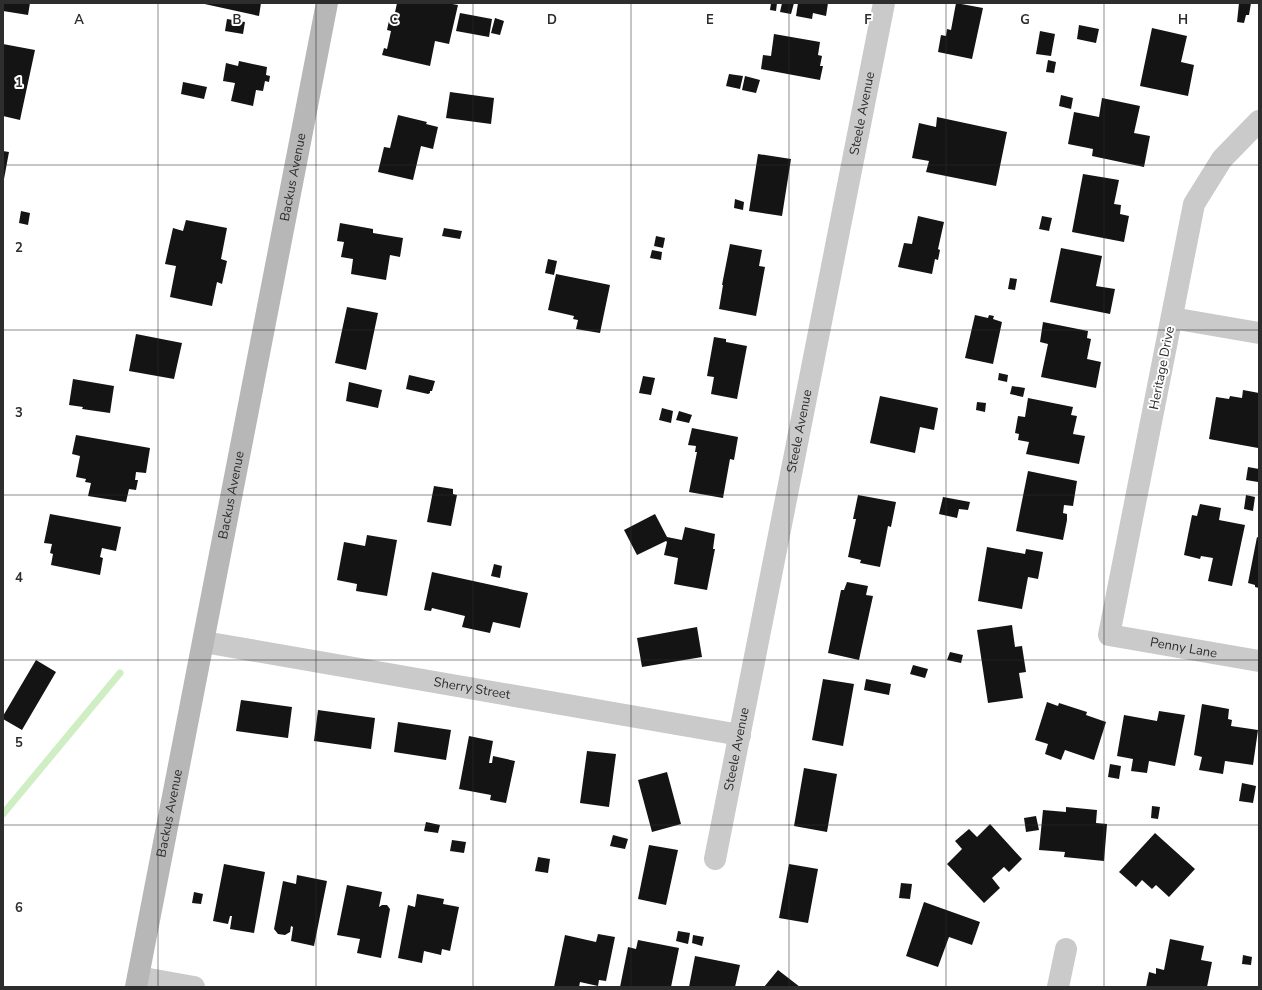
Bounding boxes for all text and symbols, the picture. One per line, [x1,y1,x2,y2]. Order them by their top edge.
text: A [74,11,84,29]
text: B [233,11,242,29]
text: C [390,11,399,29]
text: D [547,11,557,29]
text: E [706,11,714,29]
text: F [864,11,872,29]
text: G [1020,11,1030,29]
text: H [1178,11,1188,29]
street label: Steele Avenue [845,70,879,157]
text: 1 [15,74,23,92]
street label: Backus Avenue [276,131,311,223]
text: 2 [15,239,23,257]
street label: Heritage Drive [1145,325,1179,411]
street label: Steele Avenue [782,388,816,475]
text: 3 [15,404,23,422]
street label: Backus Avenue [214,450,249,541]
text: 4 [15,569,23,587]
street label: Penny Lane [1149,633,1219,663]
street label: Sherry Street [432,673,512,704]
street label: Steele Avenue [720,706,754,792]
text: 5 [15,734,23,752]
street label: Backus Avenue [152,768,187,859]
text: 6 [15,899,23,917]

